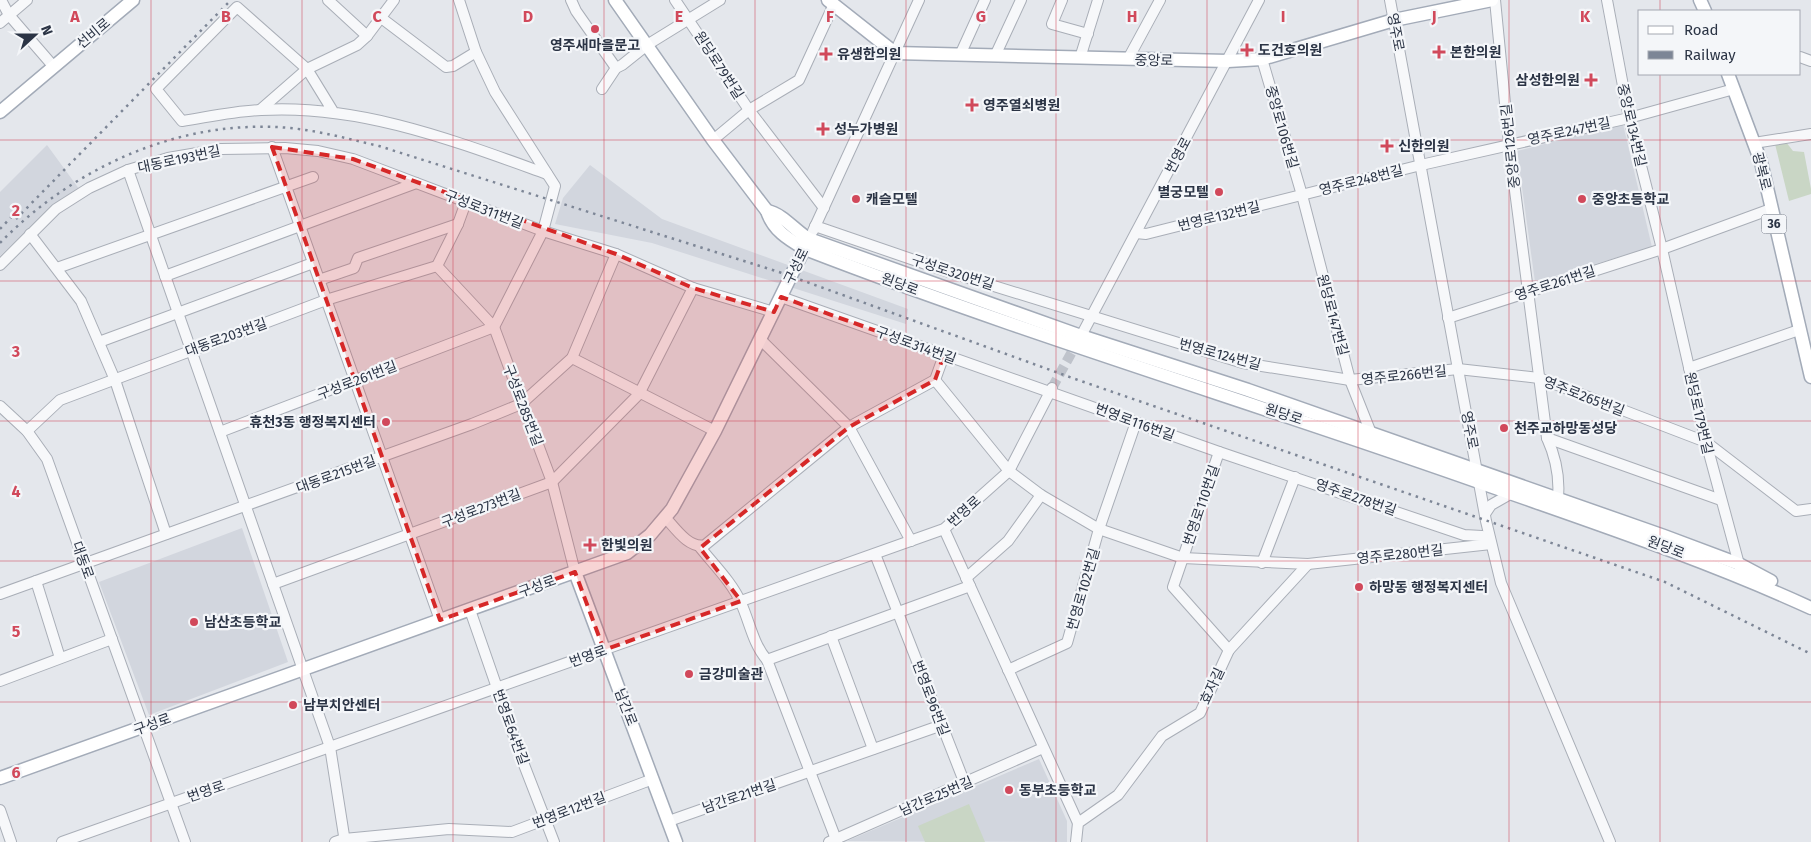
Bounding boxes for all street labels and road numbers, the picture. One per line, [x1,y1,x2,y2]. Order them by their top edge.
street label: 영주로 [1383,12,1408,53]
street label: 선비로 [73,14,114,52]
street label: 원당로79번길 [690,28,747,102]
street label: 중앙로 [1135,52,1174,69]
street label: 중앙로134번길 [1614,82,1649,168]
street label: 중앙로106번길 [1262,84,1302,171]
street label: 중앙로126번길 [1498,103,1523,189]
street label: 영주로247번길 [1526,114,1612,149]
street label: 번영로 [1162,134,1195,176]
street label: 대동로193번길 [136,142,222,177]
street label: 광복로 [1749,150,1774,192]
street label: 영주로248번길 [1317,162,1405,199]
street label: 구성로311번길 [442,187,526,232]
street label: 번영로132번길 [1176,198,1262,235]
road number: 36 [1762,214,1786,233]
street label: 구성로 [780,245,813,287]
street label: 구성로320번길 [909,251,996,294]
street label: 영주로261번길 [1513,262,1598,305]
street label: 원당로 [879,270,921,299]
street label: 원당로147번길 [1313,272,1352,358]
street label: 대동로203번길 [183,315,269,360]
street label: 구성로314번길 [873,323,958,368]
street label: 번영로124번길 [1177,335,1263,374]
street label: 구성로261번길 [315,357,400,403]
street label: 구성로285번길 [499,362,546,448]
street label: 영주로266번길 [1360,363,1448,388]
street label: 원당로179번길 [1681,370,1716,456]
street label: 영주로265번길 [1541,373,1627,420]
street label: 번영로116번길 [1093,400,1177,445]
street label: 원당로 [1263,400,1305,429]
street label: 영주로 [1457,410,1482,451]
street label: 대동로215번길 [294,452,379,497]
street label: 번영로110번길 [1180,463,1223,548]
street label: 영주로278번길 [1313,476,1399,519]
street label: 구성로273번길 [439,485,524,532]
street label: 번영로 [944,492,984,531]
street label: 원당로 [1645,533,1687,562]
street label: 대동로 [68,539,97,581]
street label: 영주로280번길 [1356,542,1444,567]
street label: 번영로102번길 [1064,546,1103,632]
street label: 구성로 [516,572,558,601]
street label: 번영로 [567,642,609,671]
street label: 번영로96번길 [908,658,953,738]
street label: 효자길 [1197,665,1228,707]
street label: 남간로 [611,686,640,728]
street label: 번영로64번길 [489,687,532,767]
street label: 구성로 [131,710,173,739]
street label: 남간로25번길 [897,773,976,820]
street label: 남간로21번길 [700,776,778,817]
street label: 번영로 [185,777,227,806]
street label: 번영로12번길 [530,789,608,832]

